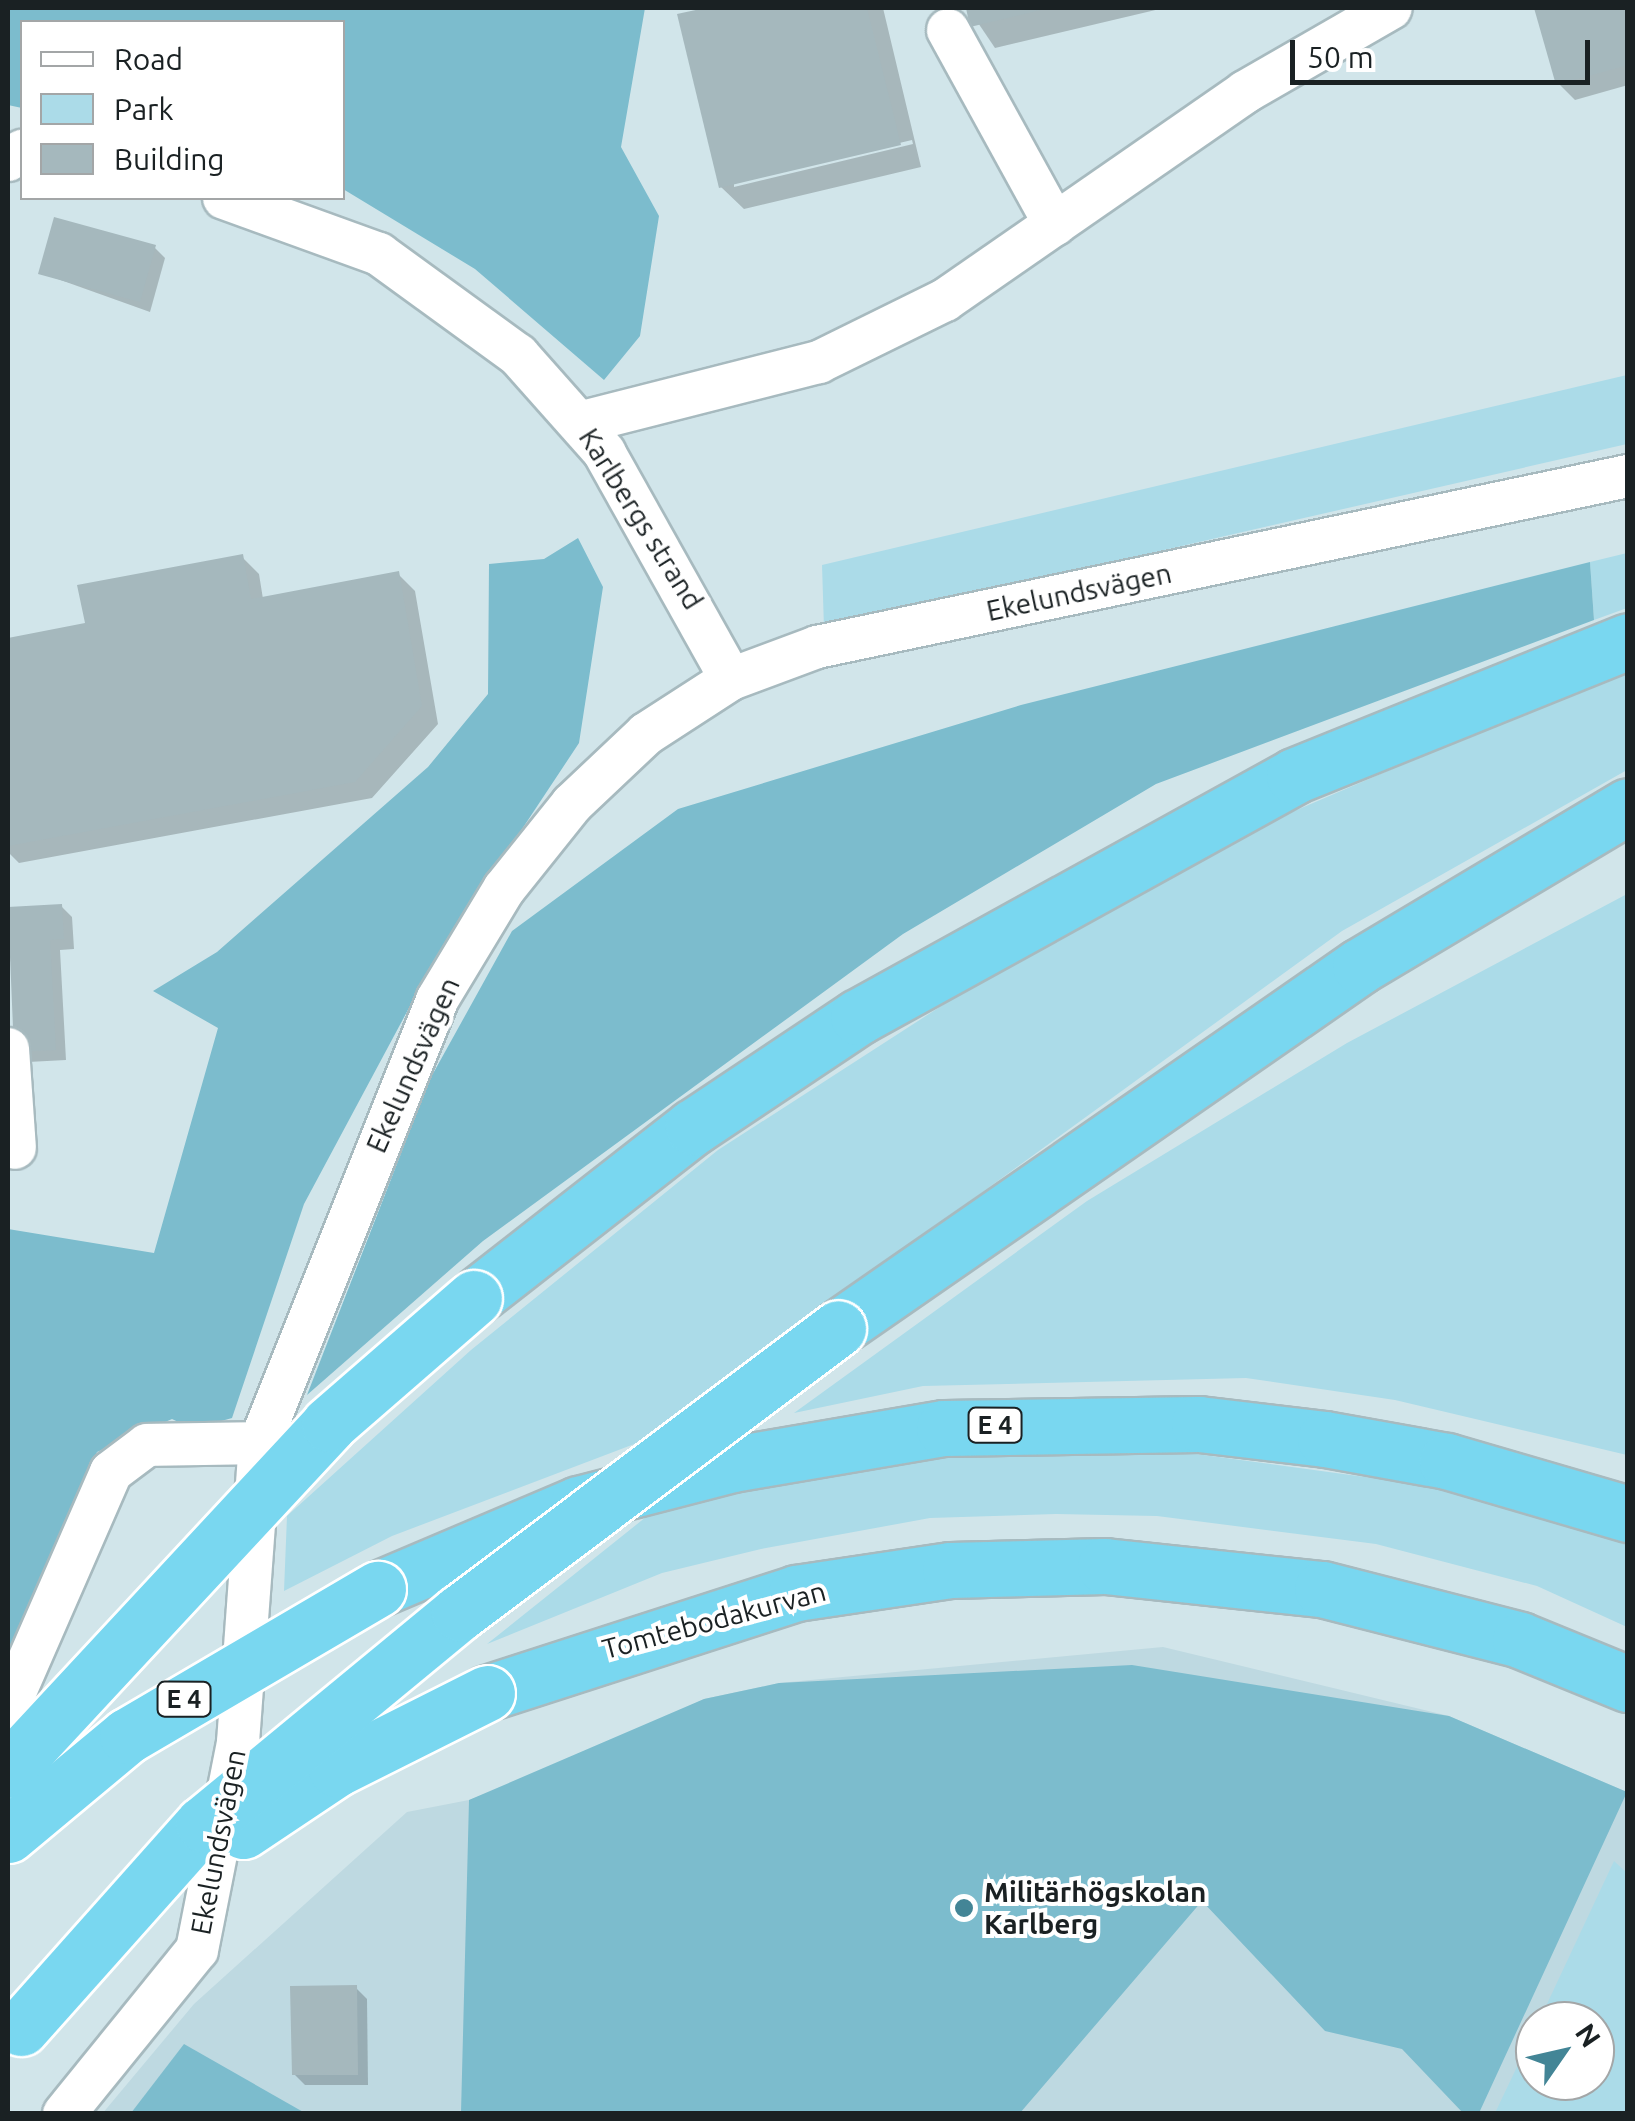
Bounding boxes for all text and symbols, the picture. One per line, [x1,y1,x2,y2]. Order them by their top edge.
legend [20,20,345,200]
scale bar [1295,20,1595,82]
text: 50 m [1307,40,1374,74]
text: Road [114,42,183,76]
text: Park [114,92,174,126]
text: Building [114,142,225,176]
street label: Karlbergs strand [572,422,710,616]
street label: Ekelundsvägen [983,556,1175,628]
street label: Ekelundsvägen [359,972,467,1158]
road number: E 4 [968,1405,1022,1445]
street label: Tomtebodakurvan [599,1574,829,1666]
road number: E 4 [156,1679,212,1719]
street label: Ekelundsvägen [184,1746,252,1938]
place label: Militärhögskolan Karlberg [984,1875,1206,1941]
marker: Militärhögskolan Karlberg [953,1897,975,1919]
north arrow [1515,2001,1615,2101]
text: N [1570,2018,1607,2052]

